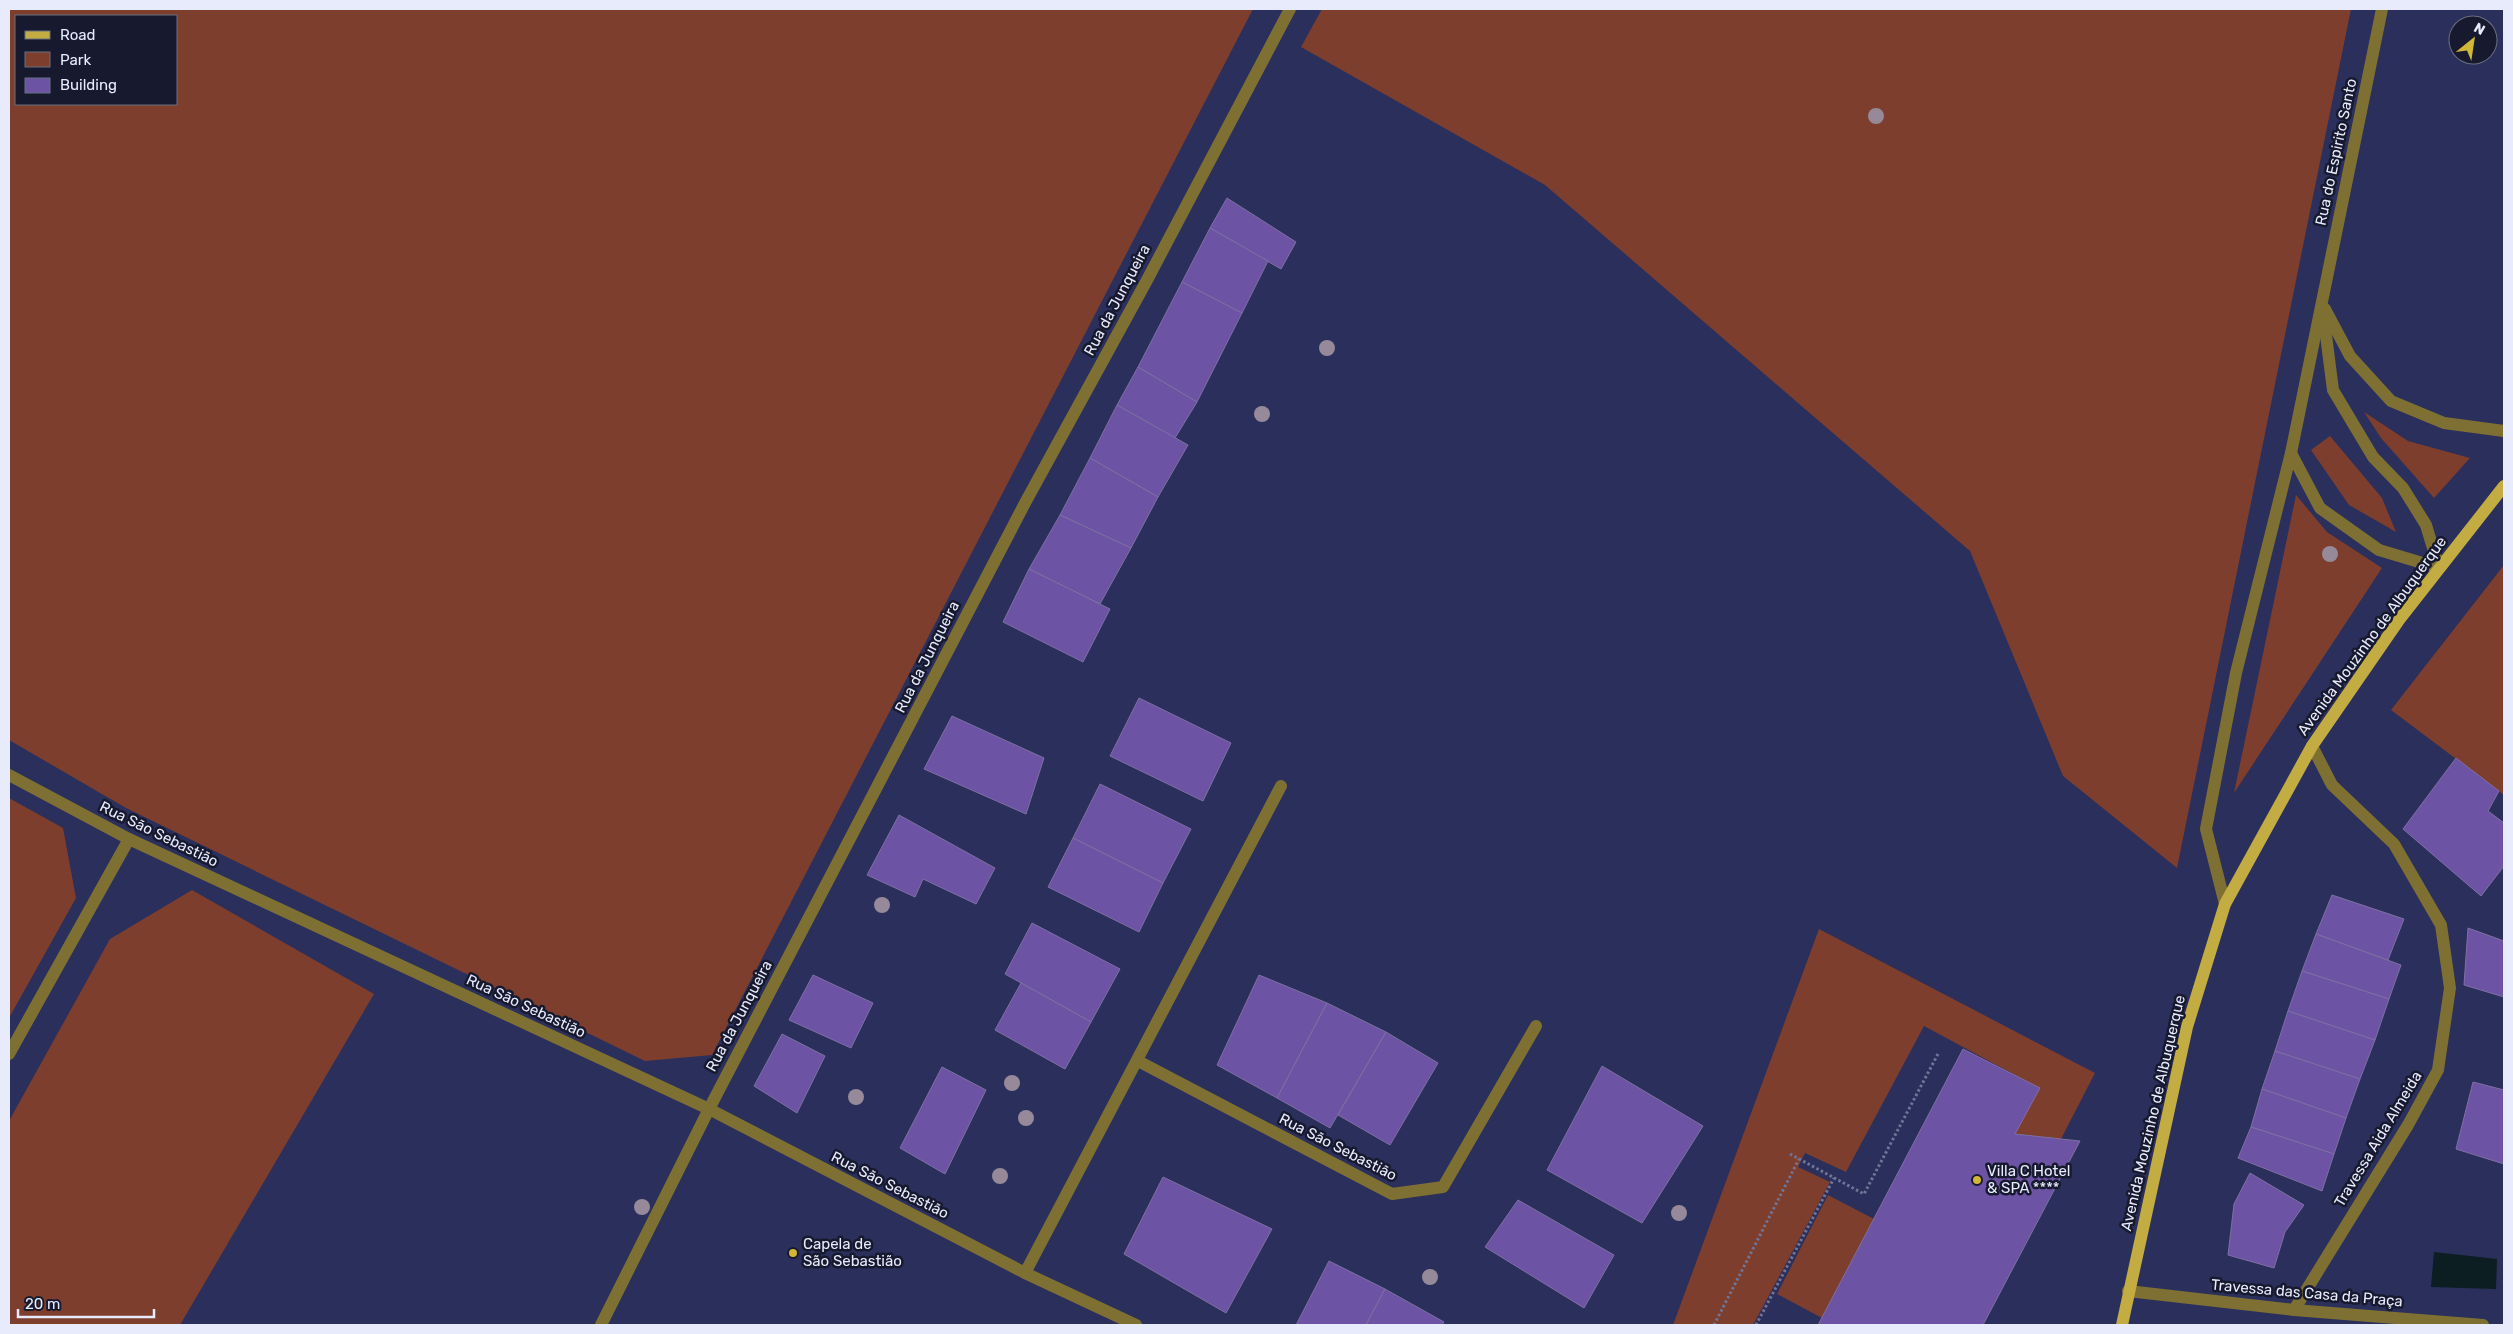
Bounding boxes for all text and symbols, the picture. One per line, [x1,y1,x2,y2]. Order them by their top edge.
legend [15,15,178,105]
north arrow [2448,15,2498,65]
text: N [2471,19,2488,39]
text: Road [60,26,96,44]
text: Park [60,51,91,69]
text: Building [60,76,117,94]
street label: Rua do Espirito Santo [2312,77,2360,227]
street label: Rua da Junqueira [1080,241,1154,359]
street label: Avenida Mouzinho de Albuquerque [2294,533,2450,739]
street label: Rua da Junqueira [891,598,963,716]
street label: Rua São Sebastião [97,797,221,871]
street label: Rua da Junqueira [702,957,776,1075]
street label: Rua São Sebastião [463,970,589,1042]
street label: Avenida Mouzinho de Albuquerque [2117,993,2189,1233]
street label: Travessa Aida Almeida [2330,1068,2426,1210]
street label: Rua São Sebastião [1276,1110,1400,1184]
street label: Rua São Sebastião [828,1148,952,1222]
place label: Villa C Hotel & SPA **** [1987,1162,2070,1197]
marker: Villa C Hotel & SPA **** [1971,1174,1983,1186]
place label: Capela de São Sebastião [803,1235,902,1270]
marker: Capela de São Sebastião [787,1247,799,1259]
street label: Travessa das Casa da Praça [2210,1276,2404,1310]
scale bar [18,1286,154,1318]
text: 20 m [25,1295,60,1313]

